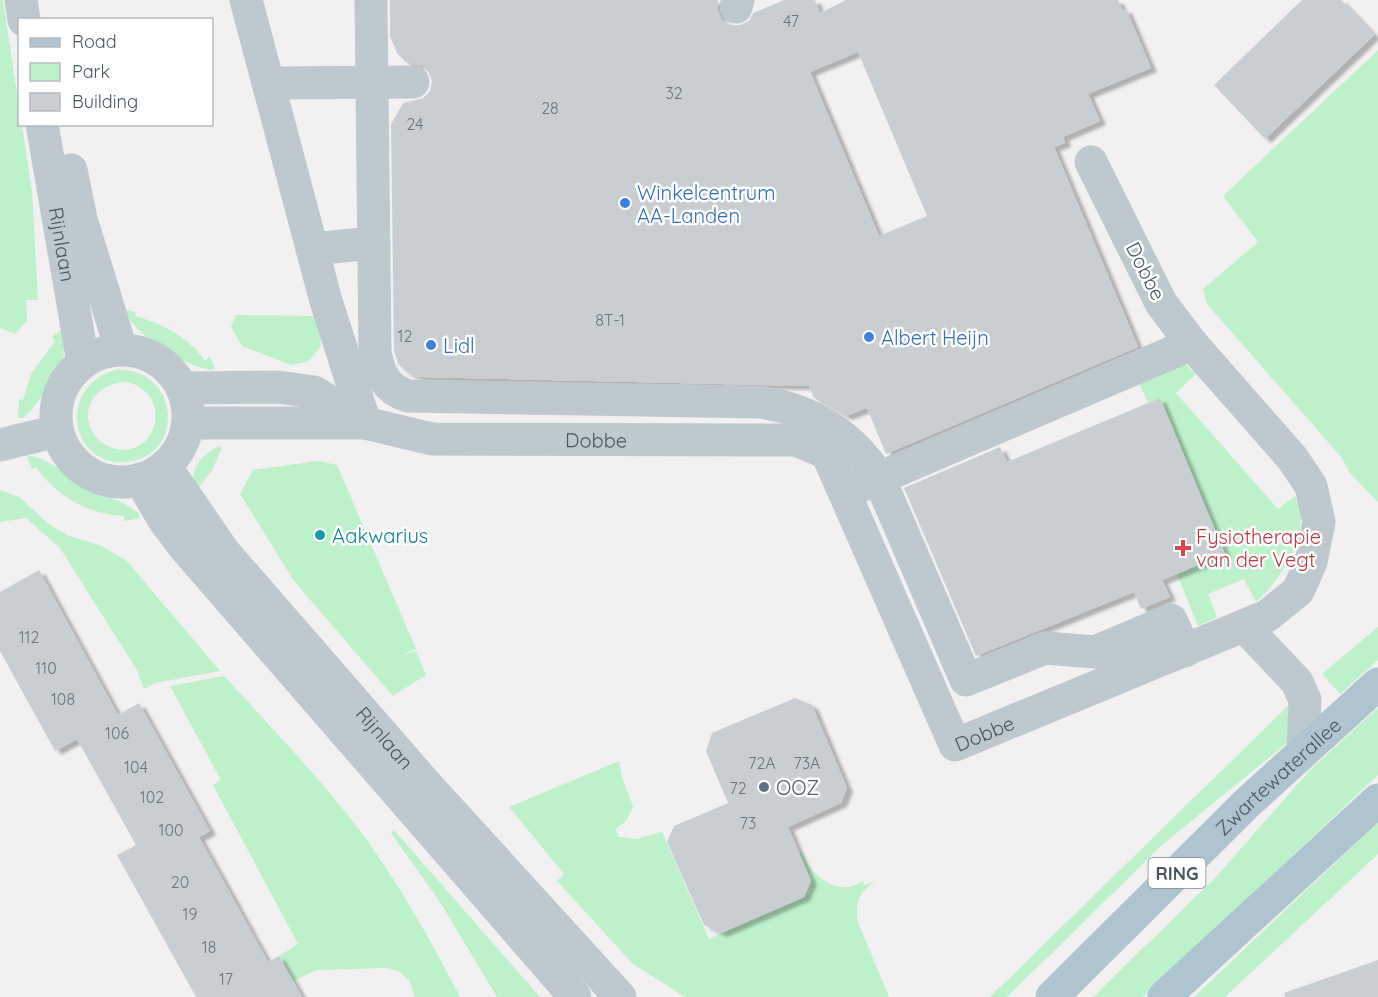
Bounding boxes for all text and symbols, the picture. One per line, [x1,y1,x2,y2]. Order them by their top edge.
house number: 47 [783,11,799,31]
legend [18,18,213,126]
text: Road [72,30,117,53]
text: Park [72,60,110,83]
house number: 32 [665,83,683,103]
text: Building [72,90,138,113]
house number: 28 [541,98,559,118]
house number: 24 [406,114,424,134]
place label: Winkelcentrum AA-Landen [637,180,775,228]
marker: Winkelcentrum AA-Landen [618,196,632,210]
street label: Rijnlaan [44,205,81,283]
street label: Dobbe [1121,238,1171,304]
house number: 8T-1 [595,310,625,330]
place label: Albert Heijn [881,325,989,350]
house number: 12 [398,326,413,346]
marker: Albert Heijn [862,330,876,344]
place label: Lidl [443,333,475,358]
marker: Lidl [424,338,438,352]
street label: Dobbe [565,427,627,452]
place label: Aakwarius [332,523,428,548]
place label: Fysiotherapie van der Vegt [1196,524,1321,572]
marker: Aakwarius [313,528,327,542]
marker: Fysiotherapie van der Vegt [1174,539,1192,557]
house number: 112 [19,627,39,647]
house number: 110 [35,658,57,678]
house number: 108 [51,689,75,709]
street label: Rijnlaan [351,701,419,774]
street label: Dobbe [951,709,1018,756]
street label: Zwartewaterallee [1210,712,1346,840]
house number: 106 [105,723,129,743]
house number: 72A [748,753,776,773]
house number: 73A [794,753,820,773]
house number: 104 [124,757,148,777]
place label: OOZ [776,775,819,800]
house number: 72 [729,778,747,798]
marker: OOZ [757,780,771,794]
house number: 102 [140,787,164,807]
house number: 73 [740,813,756,833]
house number: 100 [159,820,183,840]
road number: RING [1148,858,1206,888]
house number: 20 [171,872,189,892]
house number: 19 [183,904,197,924]
house number: 18 [202,937,216,957]
house number: 17 [219,969,233,989]

